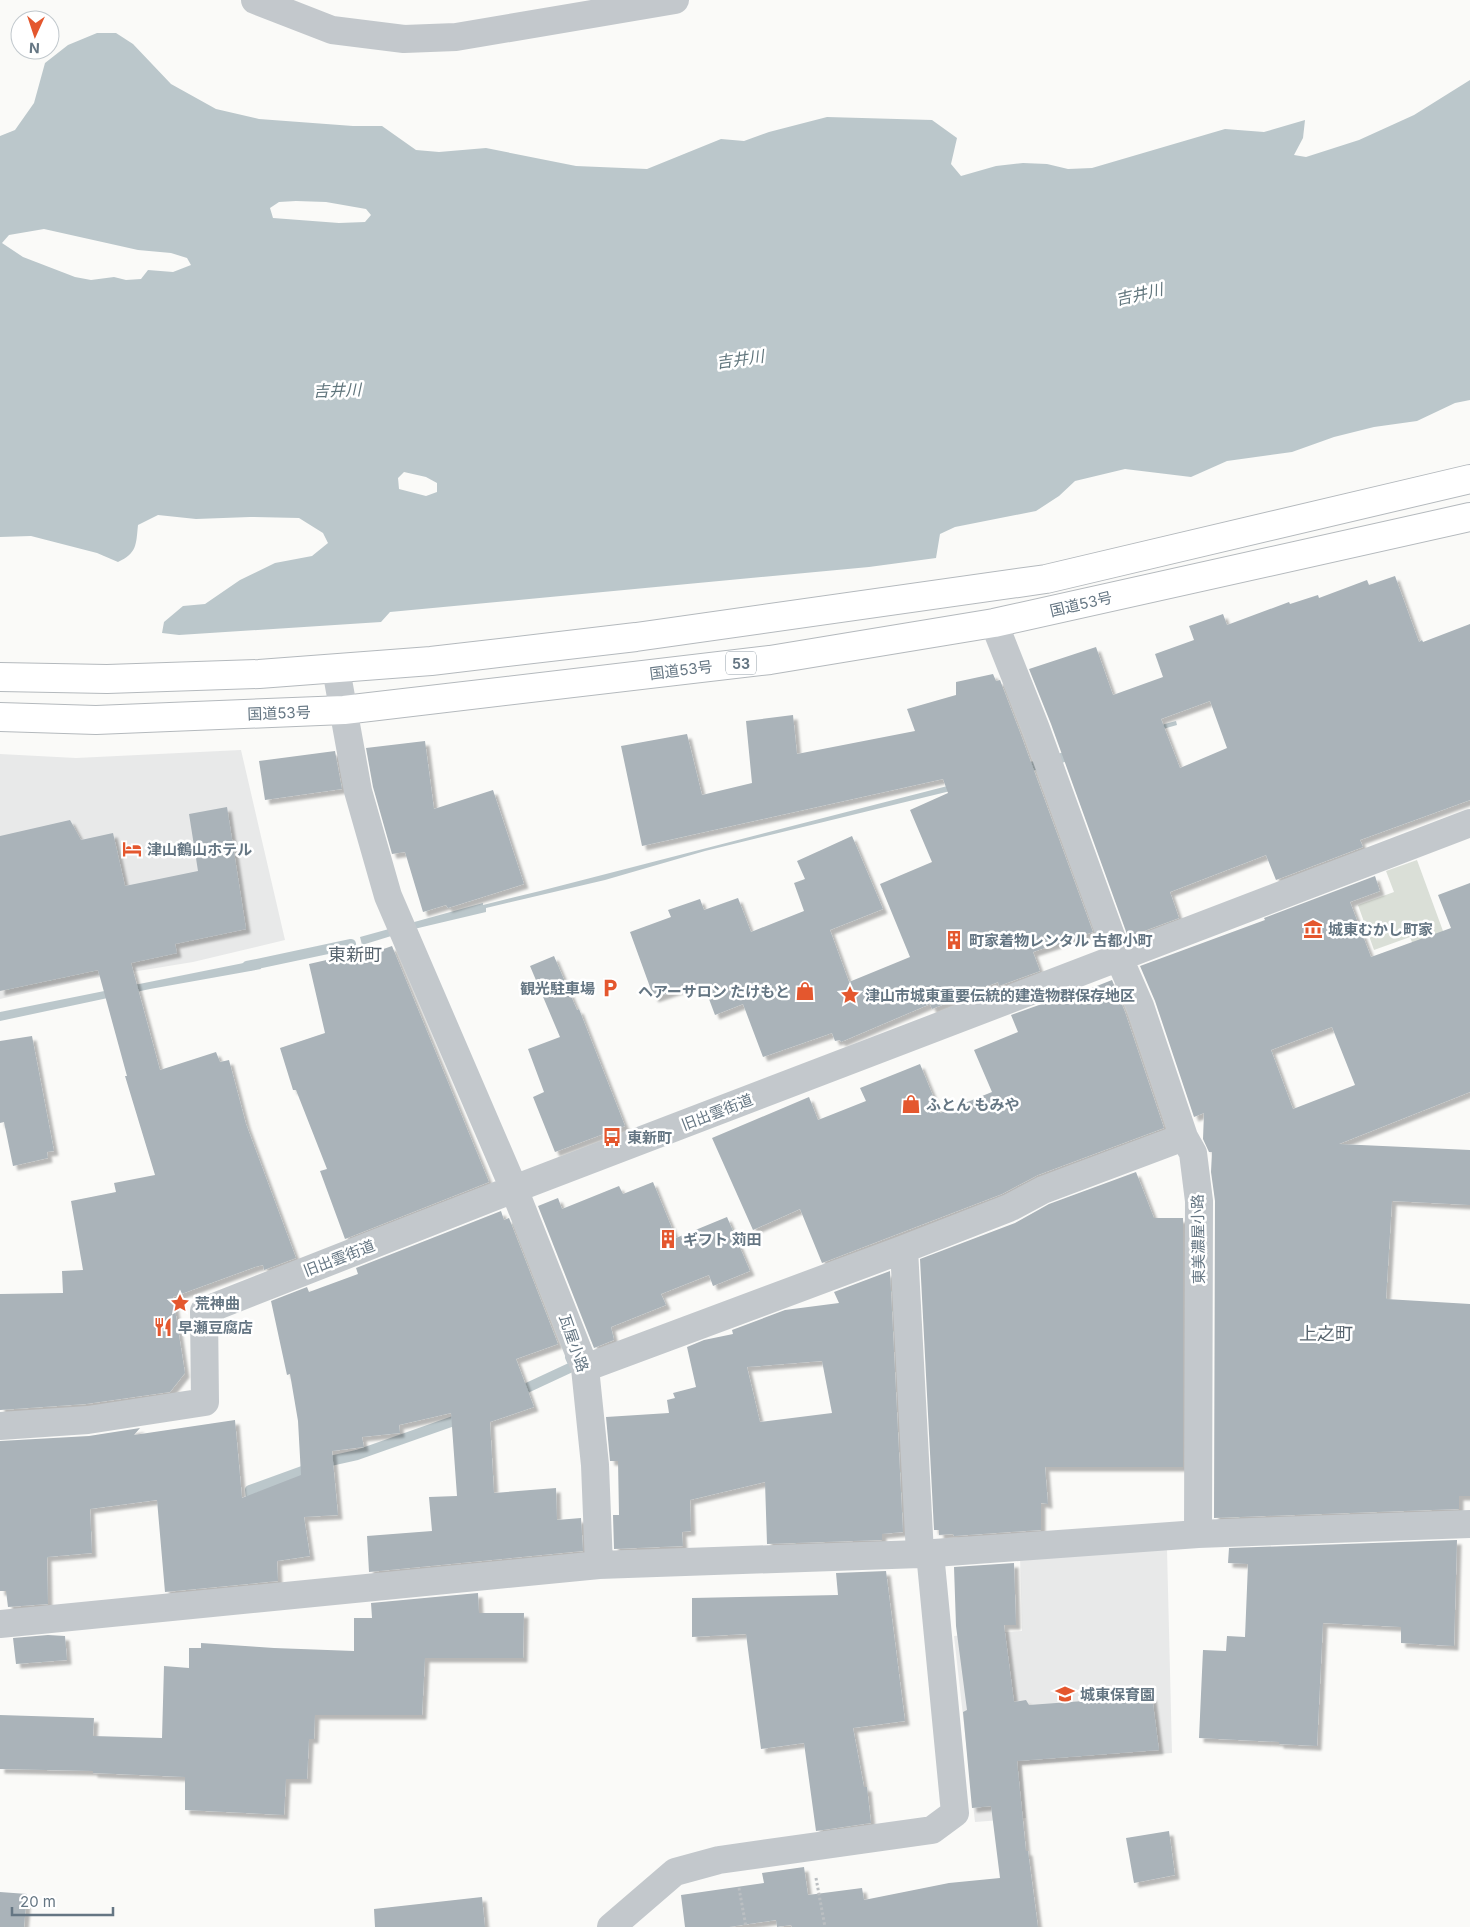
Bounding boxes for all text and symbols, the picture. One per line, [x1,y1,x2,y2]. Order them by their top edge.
north arrow [10,10,60,60]
text: N [29,40,40,57]
water label: 吉井川 [1113,278,1167,309]
water label: 吉井川 [715,345,767,372]
water label: 吉井川 [313,379,363,401]
street label: 国道53号 [1048,588,1114,620]
road number: 53 [726,651,756,674]
street label: 国道53号 [648,657,714,683]
street label: 国道53号 [247,702,311,724]
hotel icon: 津山鶴山ホテル [121,838,143,860]
place label: 津山鶴山ホテル [147,840,252,859]
museum icon: 城東むかし町家 [1302,918,1324,940]
place label: 城東むかし町家 [1328,920,1433,939]
building icon: 町家着物レンタル 古都小町 [943,929,965,951]
place label: 町家着物レンタル 古都小町 [969,931,1153,950]
district label: 東新町 [328,944,382,965]
parking icon: 観光駐車場 [599,977,621,999]
place label: 観光駐車場 [520,979,595,998]
shop icon: ヘアーサロン たけもと [794,980,816,1002]
place label: ヘアーサロン たけもと [638,982,790,1001]
place icon: 津山市城東重要伝統的建造物群保存地区 [839,984,861,1006]
place label: 津山市城東重要伝統的建造物群保存地区 [865,986,1135,1005]
street label: 旧出雲街道 [679,1090,755,1134]
shop icon: ふとん もみや [900,1093,922,1115]
place label: ふとん もみや [926,1095,1020,1114]
bus stop icon: 東新町 [601,1126,623,1148]
place label: 東新町 [627,1128,672,1147]
street label: 東美濃屋小路 [1188,1194,1208,1284]
building icon: ギフト 苅田 [657,1228,679,1250]
place label: ギフト 苅田 [683,1230,762,1249]
street label: 旧出雲街道 [301,1236,377,1280]
place icon: 荒神曲 [169,1292,191,1314]
place label: 荒神曲 [195,1294,240,1313]
street label: 瓦屋小路 [555,1312,593,1374]
restaurant icon: 早瀬豆腐店 [152,1316,174,1338]
place label: 早瀬豆腐店 [178,1318,253,1337]
district label: 上之町 [1299,1323,1353,1344]
school or university icon: 城東保育園 [1054,1683,1076,1705]
place label: 城東保育園 [1080,1685,1155,1704]
scale bar [12,1884,114,1916]
text: 20 m [20,1892,56,1911]

